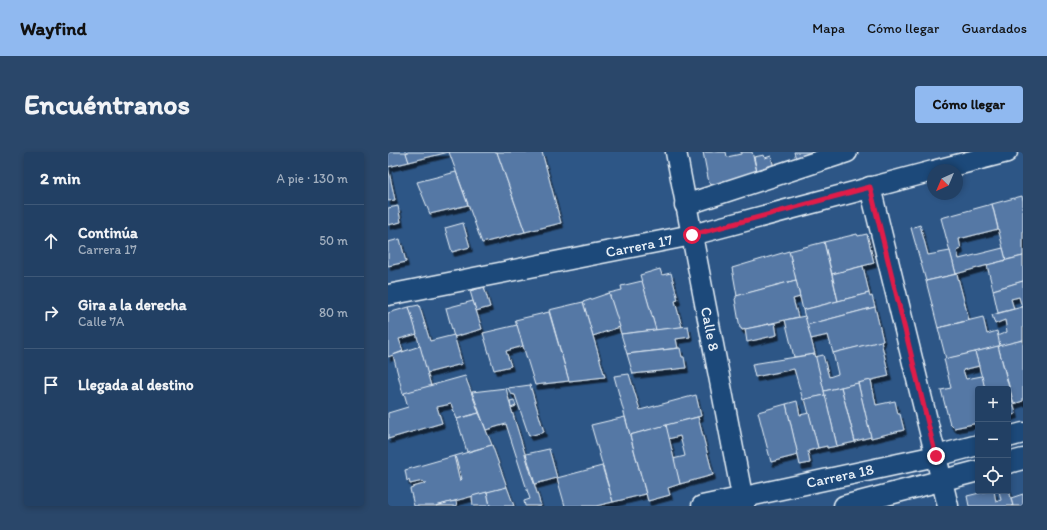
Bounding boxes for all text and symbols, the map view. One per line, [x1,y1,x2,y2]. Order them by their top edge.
text: Wayfind [20,17,87,40]
text: Mapa [812,20,845,37]
text: Cómo llegar [867,20,939,37]
text: Guardados [961,20,1027,37]
button: Cómo llegar [915,86,1023,123]
text: Encuéntranos [24,87,190,121]
north arrow [927,164,963,200]
text: 2 min [40,168,80,188]
text: A pie · 130 m [276,171,348,186]
text: Continúa [78,224,138,242]
route start [683,226,701,244]
icon: ahead [40,230,62,252]
street label: Carrera 17 [604,231,674,261]
text: 50 m [319,233,348,248]
text: Carrera 17 [78,242,137,257]
text: Gira a la derecha [78,296,187,314]
icon: right [40,302,62,324]
text: 80 m [319,305,348,320]
street label: Calle 8 [697,305,723,353]
text: Calle 7A [78,314,124,329]
icon: arrive [40,374,62,396]
text: Llegada al destino [78,376,194,394]
map controls [975,386,1011,494]
button: + [975,386,1011,422]
button: − [975,422,1011,458]
route end [927,447,945,465]
button: locate [975,458,1011,494]
street label: Carrera 18 [805,460,875,492]

